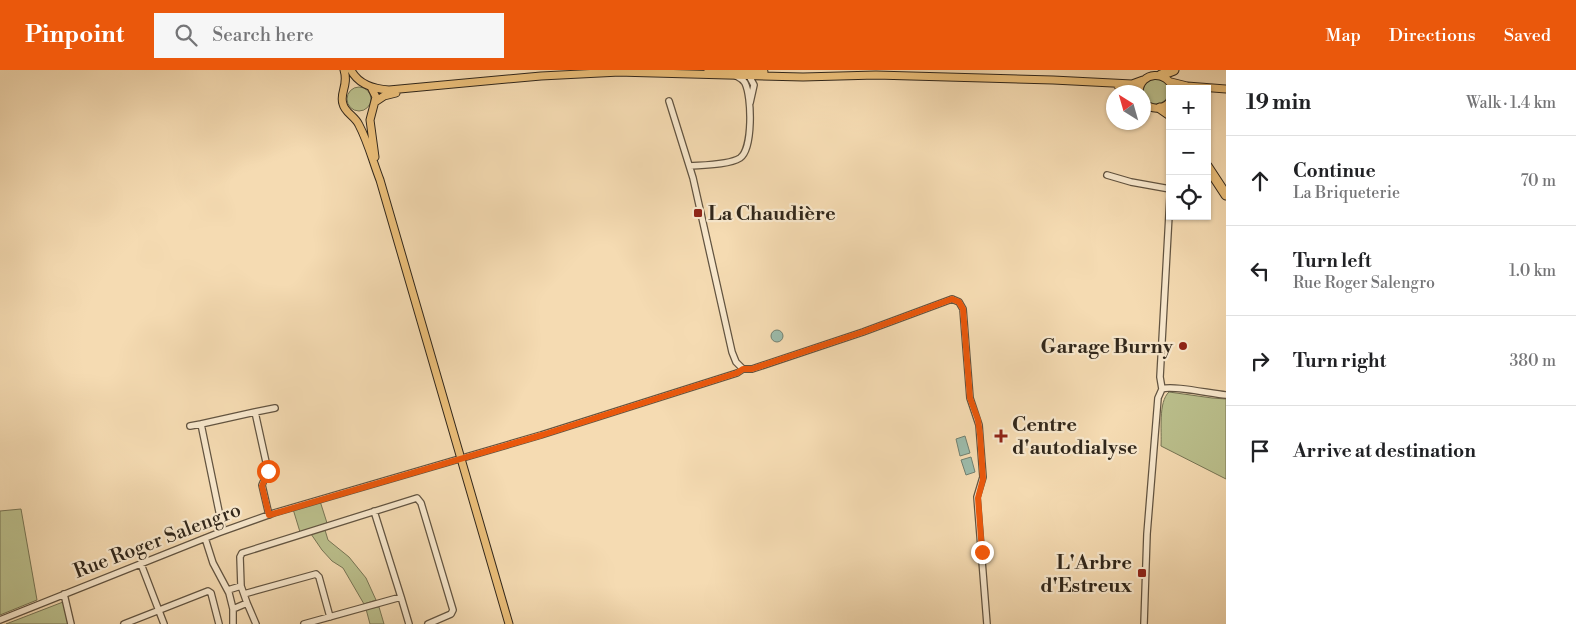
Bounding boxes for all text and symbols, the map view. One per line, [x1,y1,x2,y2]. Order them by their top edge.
search box [154,13,504,58]
text: Pinpoint [25,20,124,50]
icon: search [172,21,200,49]
text: Search here [212,23,314,47]
text: Map [1325,24,1361,47]
text: Directions [1389,24,1476,47]
text: Saved [1504,24,1551,47]
north arrow [1106,85,1151,130]
map controls [1166,85,1211,220]
button: + [1166,85,1211,130]
text: 19 min [1246,90,1311,116]
text: Walk · 1.4 km [1466,93,1556,113]
button: − [1166,130,1211,175]
text: Continue [1293,159,1376,183]
icon: ahead [1246,167,1274,195]
text: 70 m [1520,171,1556,191]
button: locate [1166,175,1211,220]
text: La Briqueterie [1293,183,1400,203]
place label: La Chaudière [708,202,836,227]
marker: La Chaudière [692,207,704,219]
text: Turn left [1293,249,1372,273]
icon: left [1246,257,1274,285]
text: 1.0 km [1509,261,1556,281]
text: Rue Roger Salengro [1293,273,1435,293]
place label: Garage Burny [1041,335,1174,360]
marker: Garage Burny [1177,340,1189,352]
icon: right [1246,347,1274,375]
text: Turn right [1293,349,1386,373]
text: 380 m [1509,351,1556,371]
place label: Centre d'autodialyse [1012,413,1138,461]
marker: Centre d'autodialyse [994,429,1008,443]
icon: arrive [1246,437,1274,465]
text: Arrive at destination [1293,439,1476,463]
route start [257,460,280,483]
street label: Rue Roger Salengro [70,498,245,585]
route end [971,541,994,564]
place label: L'Arbre d'Estreux [1040,551,1132,599]
marker: L'Arbre d'Estreux [1136,567,1148,579]

